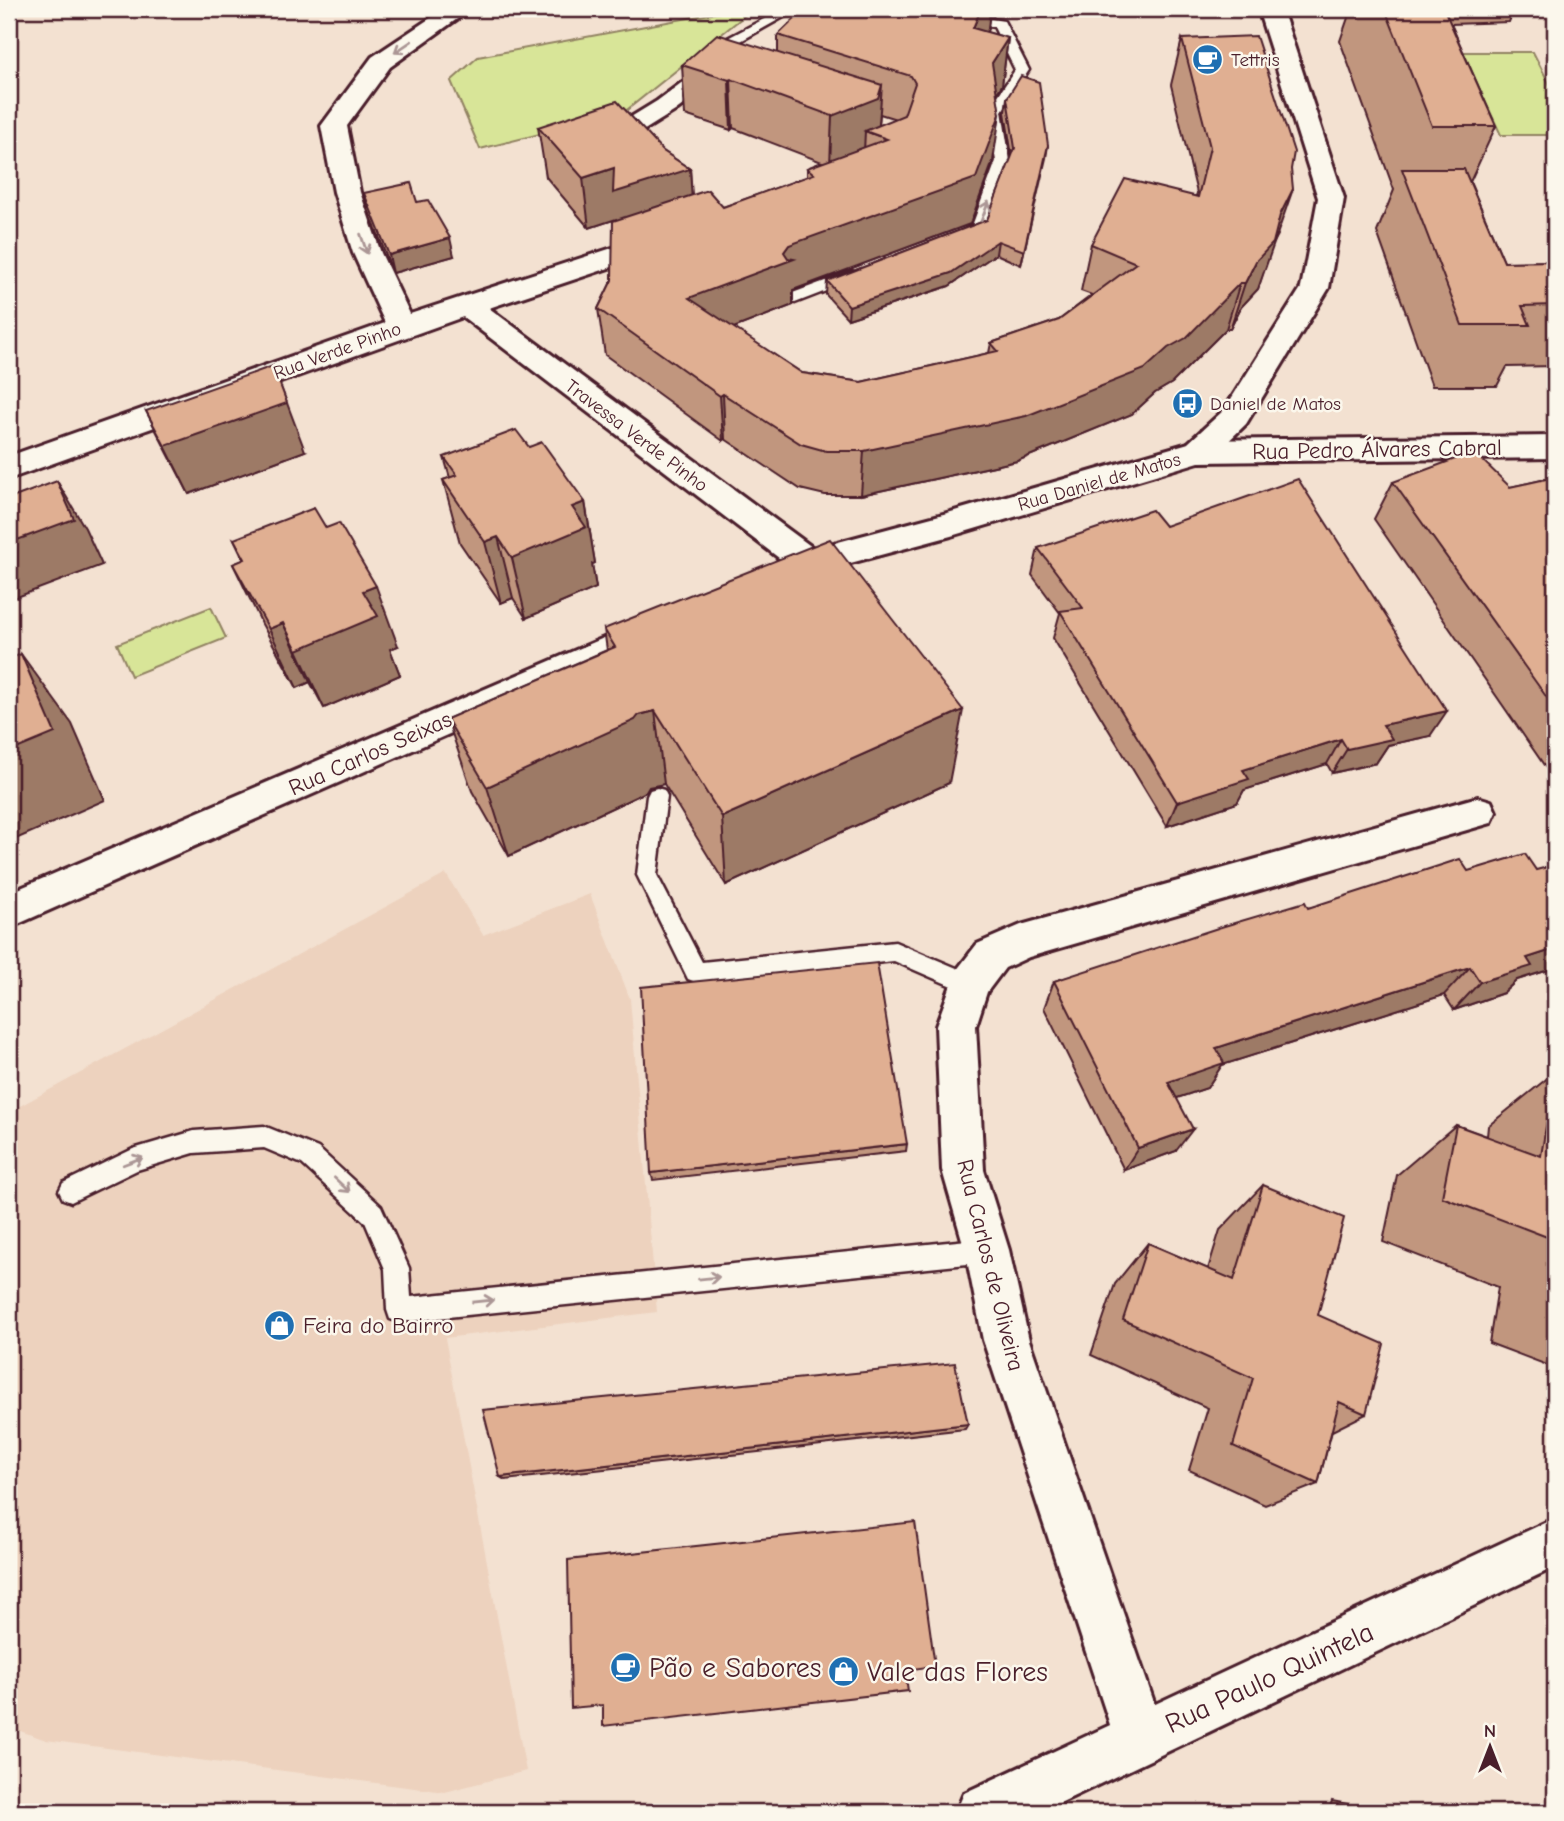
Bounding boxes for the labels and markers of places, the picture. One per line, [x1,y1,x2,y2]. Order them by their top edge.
cafe icon: Tettris [1191,42,1225,76]
place label: Tettris [1231,49,1280,71]
bus stop icon: Daniel de Matos [1170,386,1204,420]
place label: Daniel de Matos [1210,393,1341,415]
shop icon: Feira do Bairro [263,1308,297,1342]
place label: Feira do Bairro [303,1312,453,1339]
cafe icon: Pão e Sabores [609,1650,643,1684]
place label: Pão e Sabores [649,1652,821,1684]
shop icon: Vale das Flores [827,1654,861,1688]
place label: Vale das Flores [867,1656,1048,1688]

